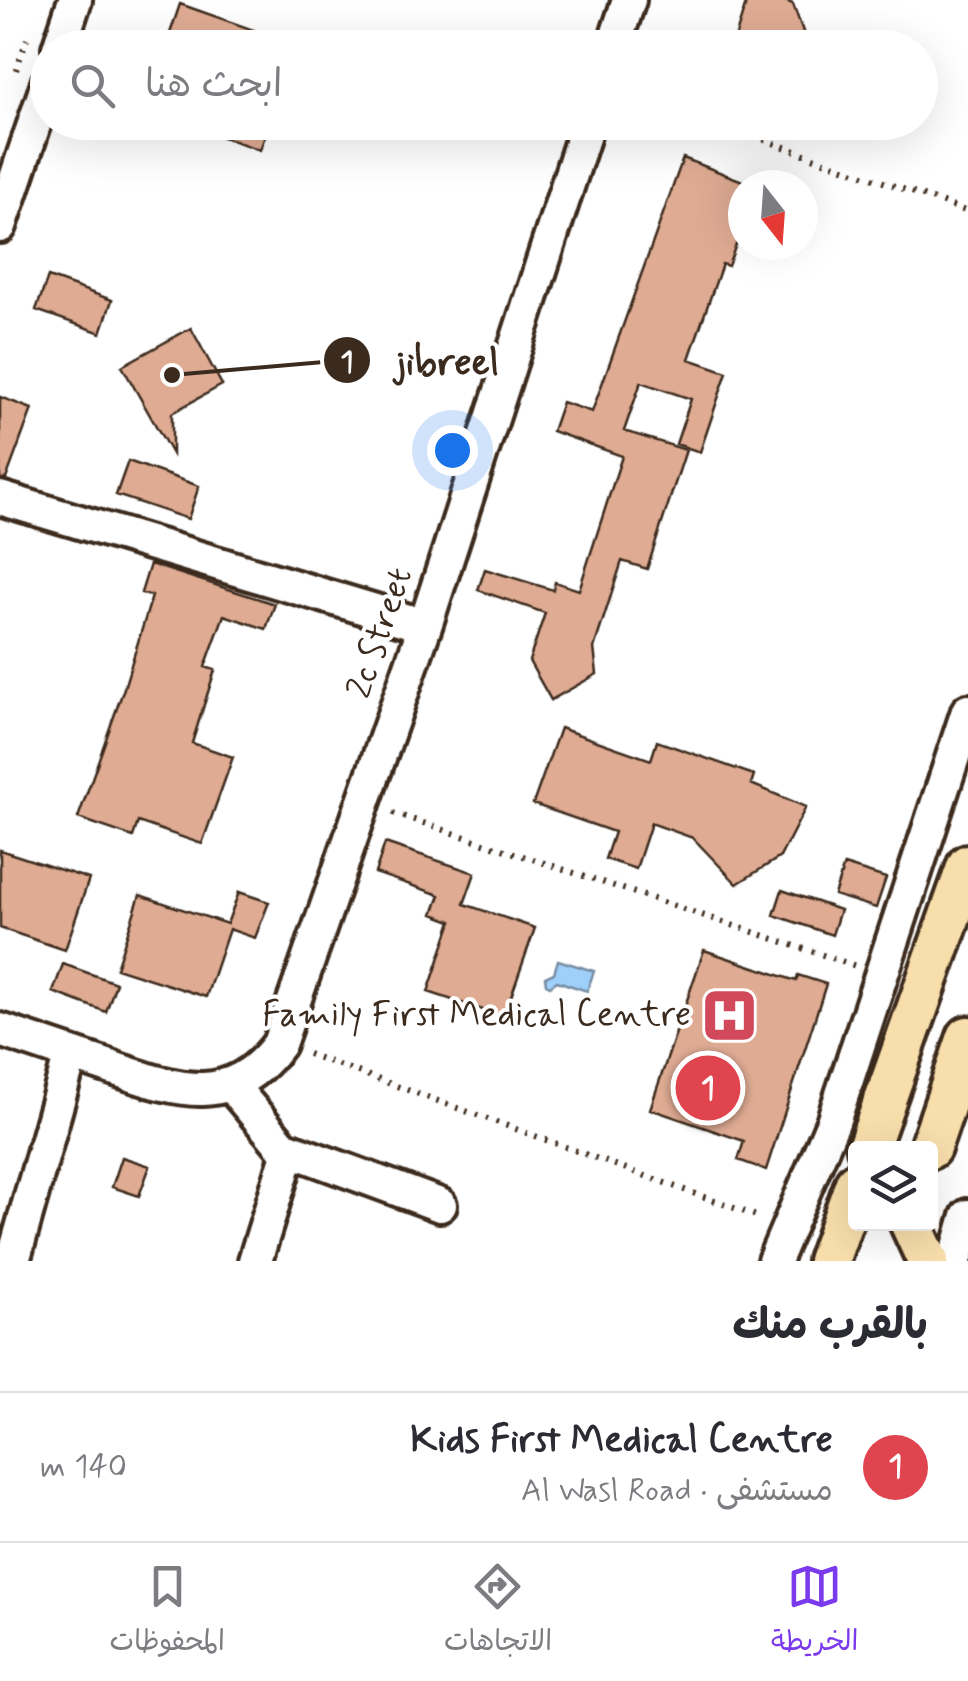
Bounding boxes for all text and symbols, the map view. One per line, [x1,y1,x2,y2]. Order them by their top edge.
search box [30,30,938,140]
icon: search [65,58,120,113]
text: ابحث هنا [145,61,282,110]
north arrow [728,170,818,260]
callout: jibreel [322,326,519,394]
text: jibreel [392,339,499,388]
text: 1 [340,343,354,382]
your location [427,425,478,476]
street label: 2c Street [336,562,424,704]
hospital icon: Family First Medical Centre [700,985,760,1045]
place label: Family First Medical Centre [262,992,691,1038]
pin: 1 [676,1050,740,1126]
map controls [848,1141,938,1231]
button: layers [848,1141,938,1231]
text: بالقرب منك [732,1299,928,1354]
text: Kids First Medical Centre [410,1416,833,1465]
text: 140 m [40,1446,127,1488]
text: 1 [888,1446,903,1488]
text: مستشفى · Al Wasl Road [521,1470,833,1512]
tab: المحفوظات [110,1559,225,1665]
tab: الاتجاهات [444,1559,552,1665]
tab: الخريطة [771,1559,858,1665]

